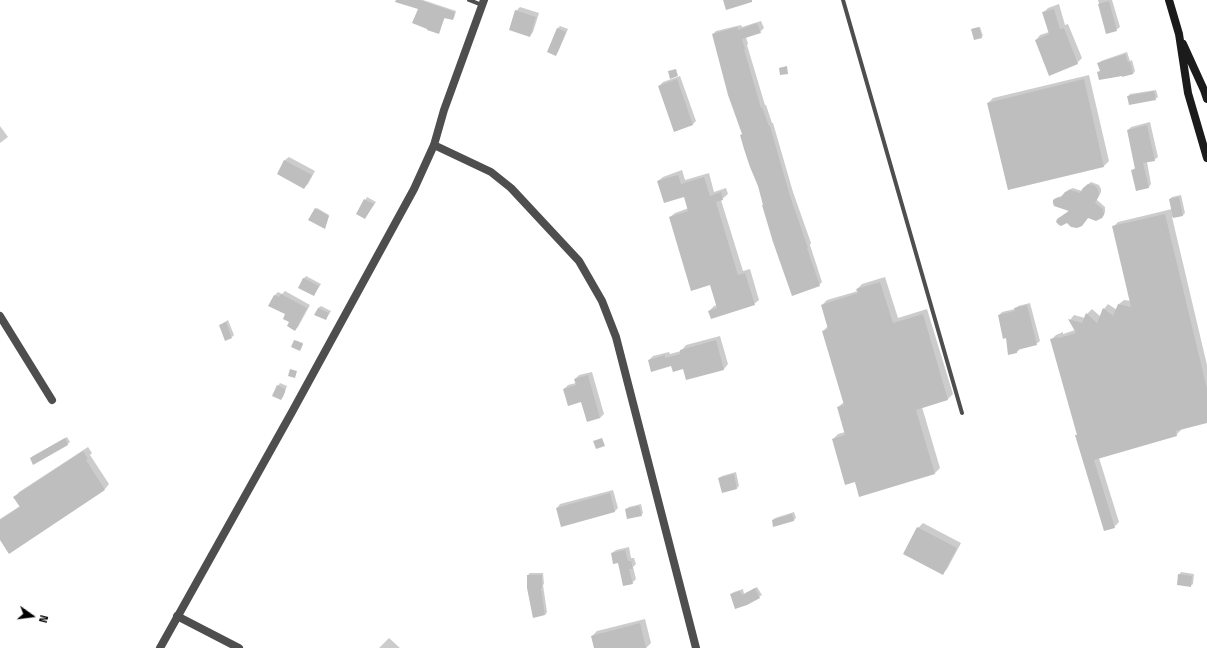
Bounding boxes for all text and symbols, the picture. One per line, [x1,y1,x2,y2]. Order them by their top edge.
north arrow [12,596,52,636]
text: N [35,613,52,625]

